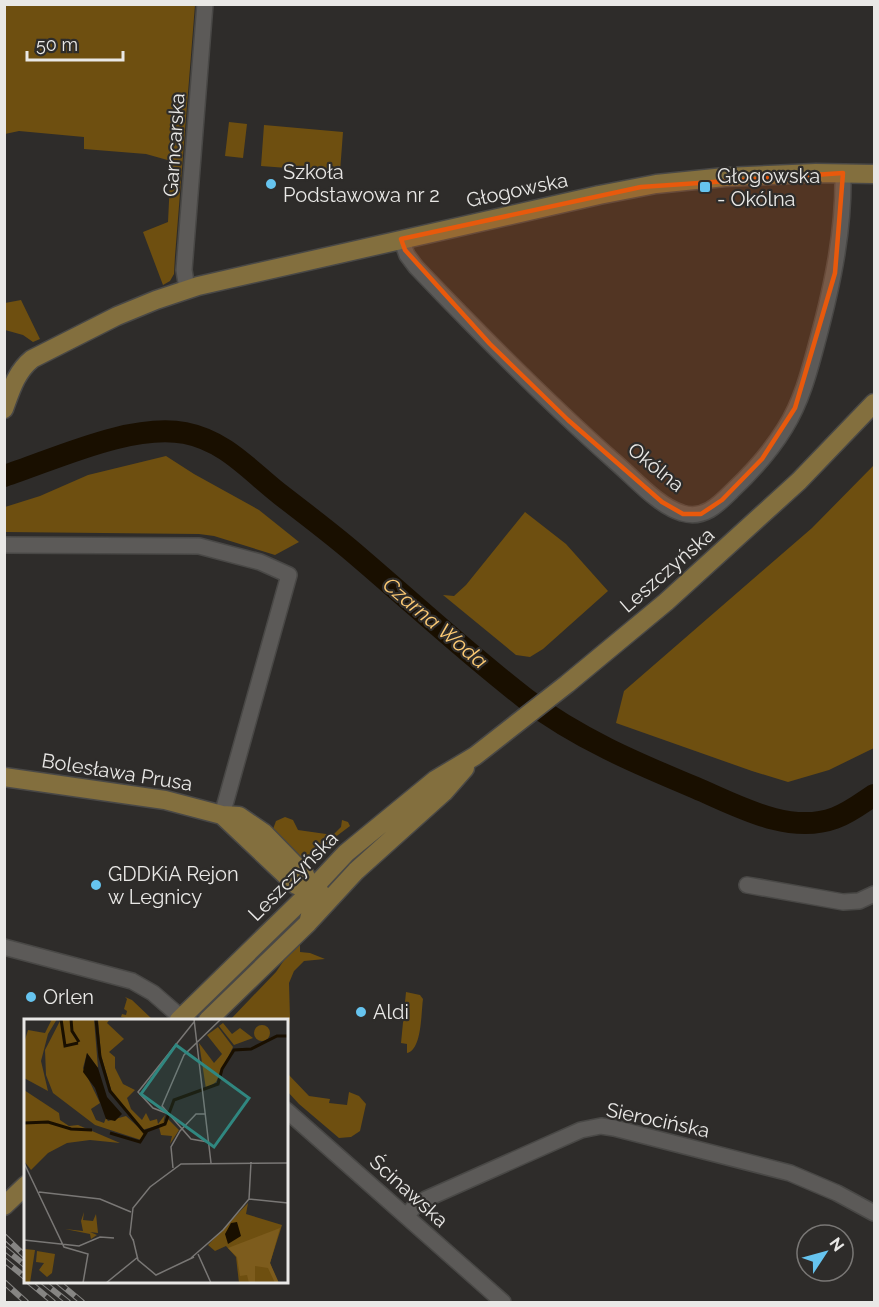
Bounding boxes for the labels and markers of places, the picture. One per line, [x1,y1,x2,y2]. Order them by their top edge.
place label: Szkoła Podstawowa nr 2 [283,160,440,207]
place label: Głogowska - Okólna [717,164,820,211]
marker: Szkoła Podstawowa nr 2 [264,177,278,191]
marker: Głogowska - Okólna [698,180,712,194]
place label: GDDKiA Rejon w Legnicy [108,862,239,909]
marker: GDDKiA Rejon w Legnicy [89,878,103,892]
place label: Orlen [43,985,94,1009]
marker: Orlen [24,990,38,1004]
place label: Aldi [373,1000,409,1024]
marker: Aldi [354,1005,368,1019]

